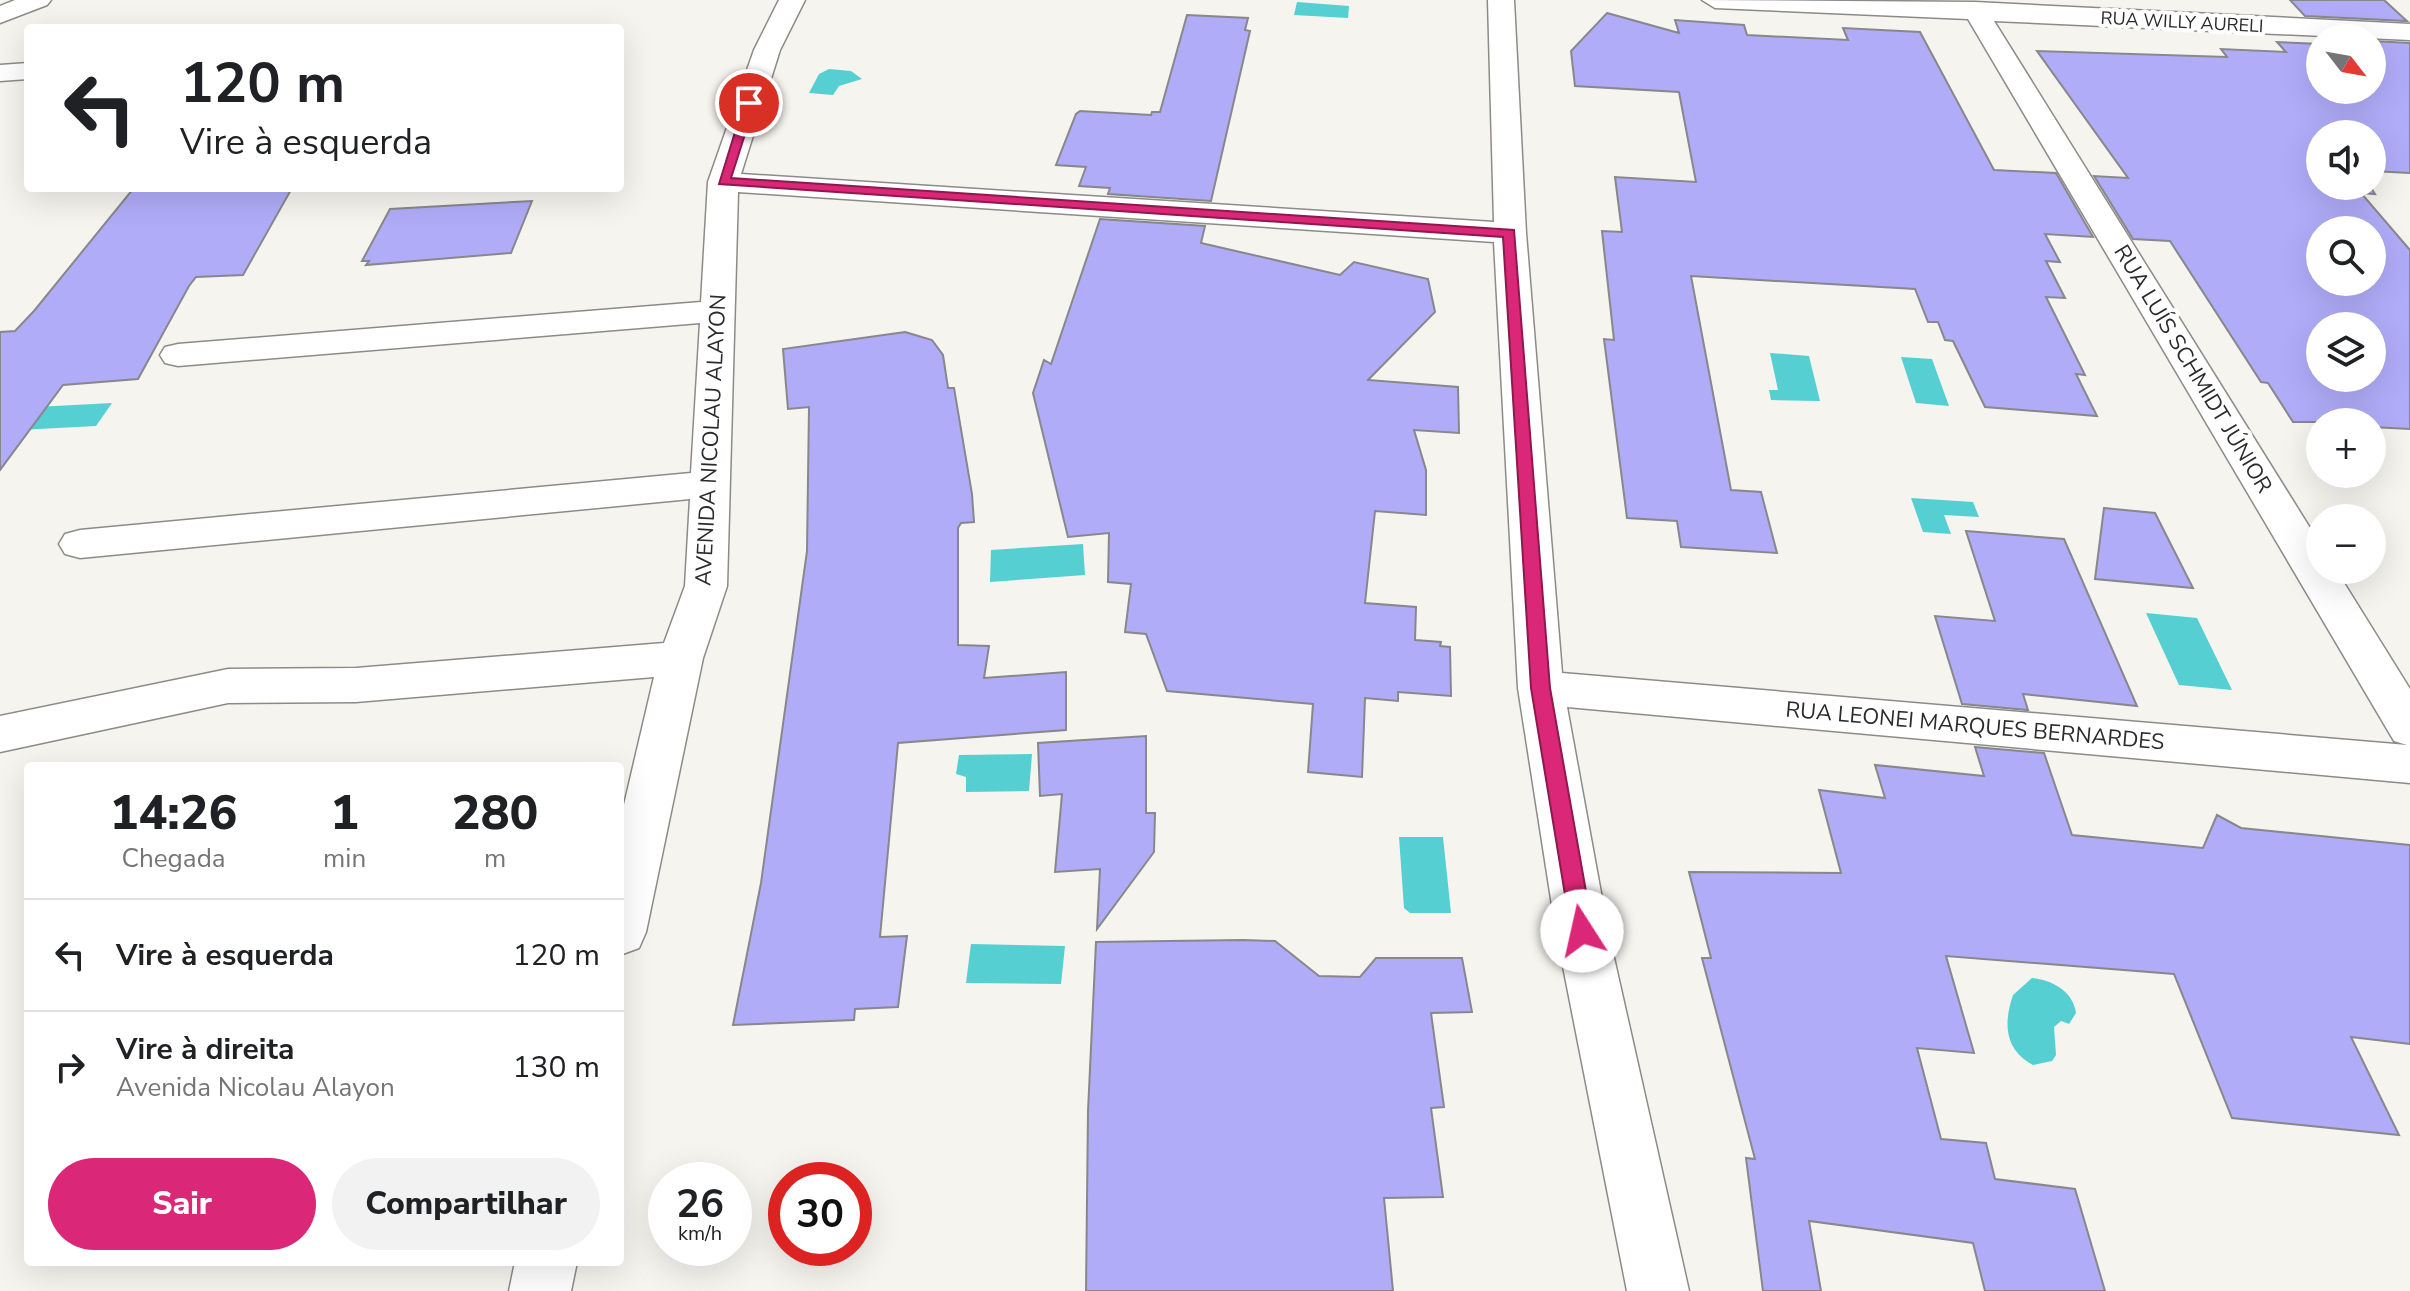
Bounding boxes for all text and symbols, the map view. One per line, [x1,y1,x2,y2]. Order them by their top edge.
street label: RUA WILLY AURELI [2100,6,2264,38]
north arrow [2306,24,2386,104]
map controls [2306,24,2386,584]
text: 120 m [180,45,345,122]
icon: left [48,56,152,160]
pin [715,69,783,137]
icon: arrive [727,81,771,125]
text: Vire à esquerda [180,118,432,167]
button: sound [2306,120,2386,200]
button: search [2306,216,2386,296]
street label: RUA LUÍS SCHMIDT JÚNIOR [2107,239,2279,499]
street label: AVENIDA NICOLAU ALAYON [688,293,734,587]
button: layers [2306,312,2386,392]
button: + [2306,408,2386,488]
button: − [2306,504,2386,584]
street label: RUA LEONEI MARQUES BERNARDES [1784,694,2166,758]
text: 14:26 [110,780,237,846]
text: 1 [330,780,359,846]
text: 280 [452,780,538,846]
text: Chegada [122,841,226,876]
text: min [323,841,366,876]
text: m [484,841,506,876]
position arrow [1540,889,1624,973]
icon: left [48,933,92,977]
text: Vire à esquerda [116,935,334,976]
text: 120 m [513,935,600,976]
text: Vire à direita [116,1029,294,1070]
icon: right [48,1045,92,1089]
text: 130 m [513,1047,600,1088]
text: Avenida Nicolau Alayon [116,1070,395,1105]
button: Sair [48,1158,316,1250]
button: Compartilhar [332,1158,600,1250]
speed limit sign: 30 [768,1162,872,1266]
text: 26 [676,1177,724,1231]
text: km/h [678,1220,722,1247]

